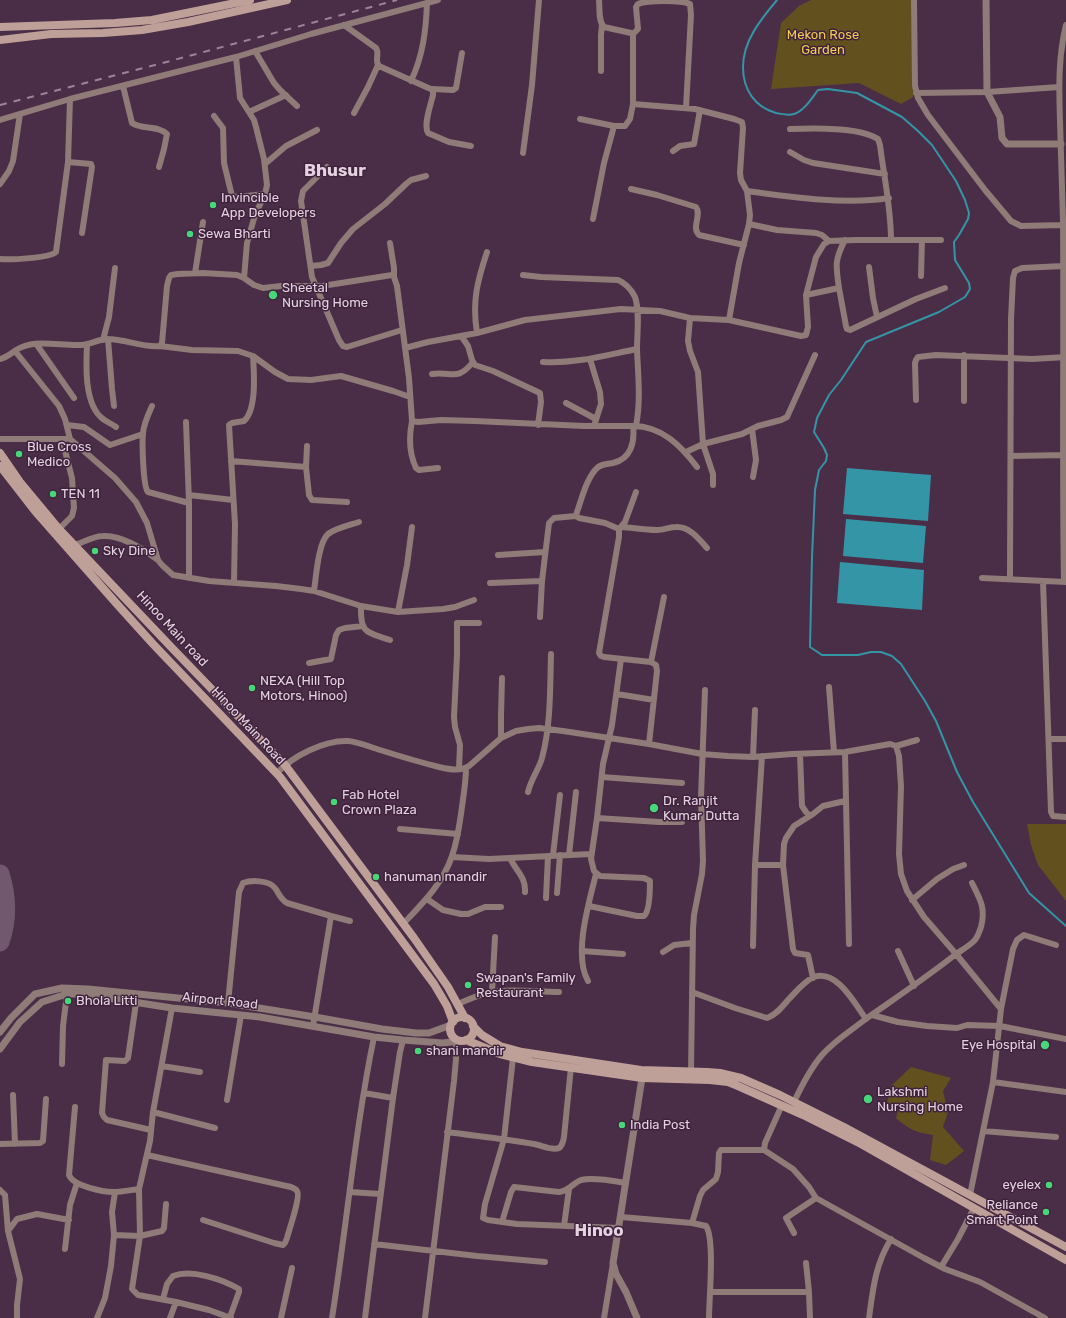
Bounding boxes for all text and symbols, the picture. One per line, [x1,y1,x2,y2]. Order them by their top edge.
park label: Mekon Rose Garden [787,27,859,58]
district label: Bhusur [304,161,366,181]
place label: Invincible App Developers [221,190,316,221]
marker: Invincible App Developers [208,200,218,210]
place label: Sewa Bharti [198,226,271,242]
marker: Sewa Bharti [185,229,195,239]
place label: Sheetal Nursing Home [282,280,368,311]
marker: Sheetal Nursing Home [267,289,279,301]
place label: Blue Cross Medico [27,439,91,470]
marker: Blue Cross Medico [14,449,24,459]
place label: TEN 11 [61,486,100,502]
marker: TEN 11 [48,489,58,499]
place label: Sky Dine [103,543,155,559]
marker: Sky Dine [90,546,100,556]
street label: Hinoo Main road [133,588,211,670]
place label: NEXA (Hill Top Motors, Hinoo) [260,673,347,704]
marker: NEXA (Hill Top Motors, Hinoo) [247,683,257,693]
street label: Hinoo Main Road [208,684,288,768]
place label: Fab Hotel Crown Plaza [342,787,417,818]
place label: Dr. Ranjit Kumar Dutta [663,793,739,824]
marker: Fab Hotel Crown Plaza [329,797,339,807]
marker: Dr. Ranjit Kumar Dutta [648,802,660,814]
place label: hanuman mandir [384,869,487,885]
marker: hanuman mandir [371,872,381,882]
place label: Swapan's Family Restaurant [476,970,576,1001]
marker: Swapan's Family Restaurant [463,980,473,990]
street label: Airport Road [181,989,259,1013]
place label: Bhola Litti [76,993,137,1009]
marker: Bhola Litti [63,996,73,1006]
place label: Eye Hospital [961,1037,1036,1053]
marker: Eye Hospital [1039,1039,1051,1051]
place label: shani mandir [426,1043,504,1059]
marker: shani mandir [413,1046,423,1056]
place label: Lakshmi Nursing Home [877,1084,963,1115]
marker: Lakshmi Nursing Home [862,1093,874,1105]
place label: India Post [630,1117,690,1133]
marker: India Post [617,1120,627,1130]
place label: eyelex [1002,1177,1041,1193]
marker: eyelex [1044,1180,1054,1190]
place label: Reliance Smart Point [966,1197,1038,1228]
marker: Reliance Smart Point [1041,1207,1051,1217]
district label: Hinoo [574,1221,624,1241]

